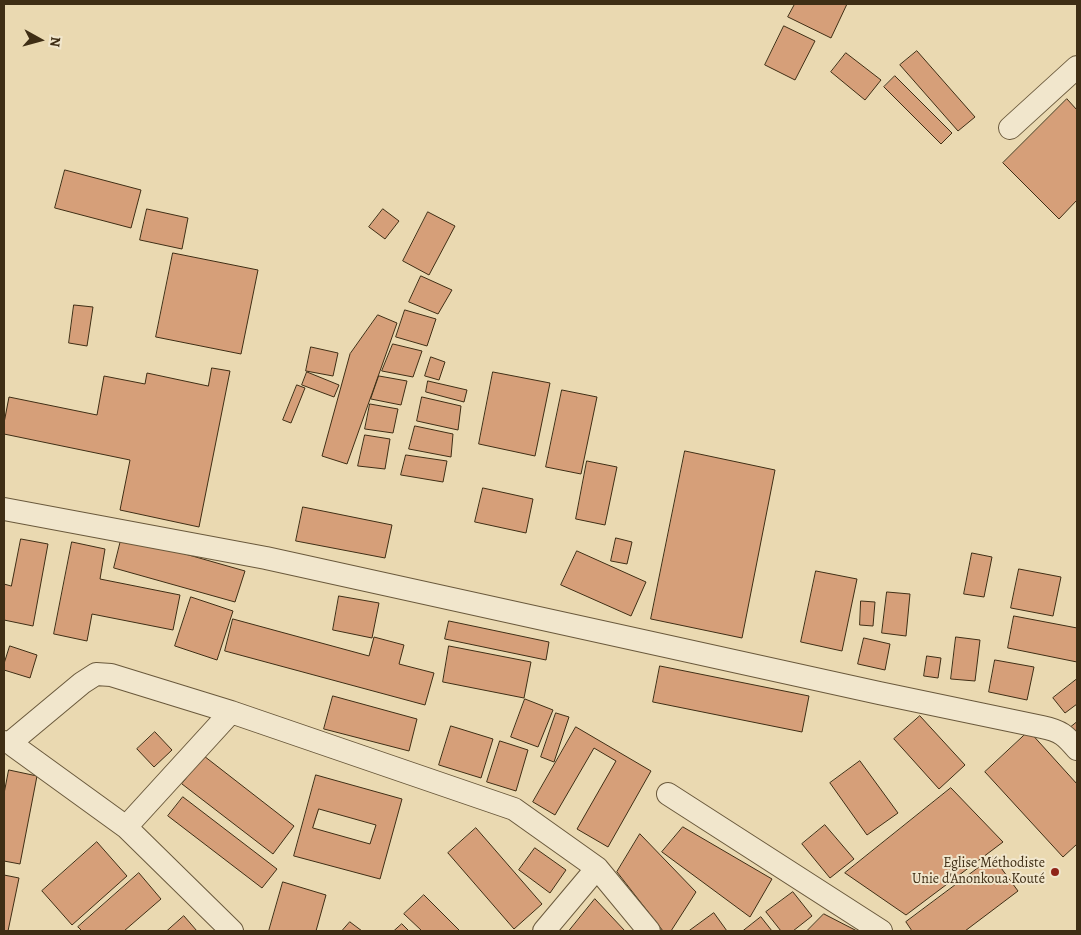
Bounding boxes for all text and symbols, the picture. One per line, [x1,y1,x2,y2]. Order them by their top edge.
north arrow [15,15,65,65]
text: N [45,36,65,48]
place label: Eglise Méthodiste Unie d'Anonkoua Kouté [912,856,1045,889]
marker: Eglise Méthodiste Unie d'Anonkoua Kouté [1049,866,1061,878]

